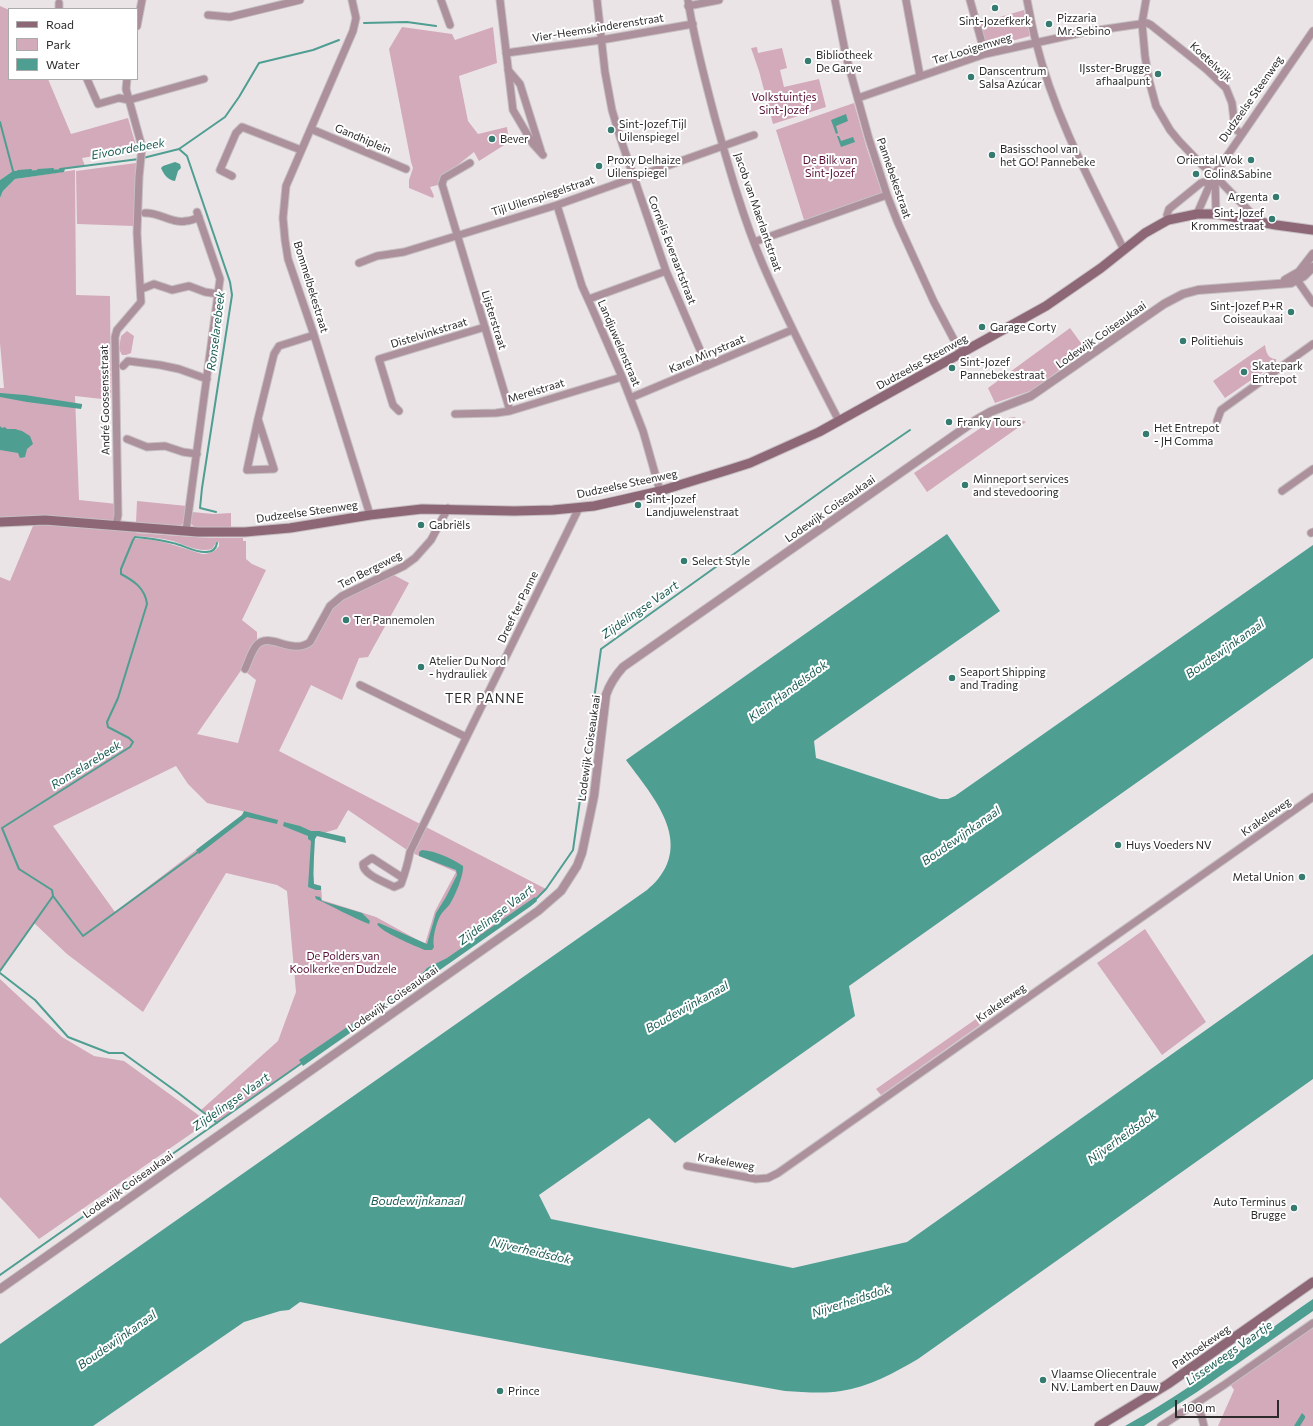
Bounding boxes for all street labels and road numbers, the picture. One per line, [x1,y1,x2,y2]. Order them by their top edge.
street label: Vier-Heemskinderenstraat [531,11,665,45]
street label: Ter Looigemweg [931,31,1013,67]
street label: Koetelwijk [1187,39,1235,85]
street label: Dudzeelse Steenweg [1216,53,1286,145]
street label: Gandhiplein [333,121,393,157]
street label: Pannebekestraat [874,136,914,220]
street label: Jacob van Maerlantstraat [731,151,785,273]
street label: Tijl Uilenspiegelstraat [490,173,596,219]
street label: Cornelis Everaartstraat [645,194,699,306]
street label: Bommelbekestraat [291,240,331,334]
street label: Lijsterstraat [479,289,509,351]
street label: Landjuwelenstraat [595,298,643,388]
street label: Lodewijk Coiseaukaai [1053,299,1149,371]
street label: Distelvinkstraat [389,315,469,351]
street label: Dudzeelse Steenweg [874,331,970,393]
street label: Karel Mirystraat [667,332,747,376]
street label: André Goossensstraat [97,345,113,455]
street label: Merelstraat [506,376,566,406]
street label: Dudzeelse Steenweg [576,467,678,501]
street label: Lodewijk Coiseaukaai [782,473,878,545]
street label: Dudzeelse Steenweg [255,498,359,526]
street label: Ten Bergeweg [336,548,404,592]
street label: Dreef ter Panne [495,569,541,645]
street label: Lodewijk Coiseaukaai [575,694,603,802]
street label: Krakeleweg [1239,795,1293,839]
street label: Lodewijk Coiseaukaai [345,963,441,1035]
street label: Krakeleweg [974,981,1028,1025]
street label: Lodewijk Coiseaukaai [80,1149,176,1221]
street label: Krakeleweg [696,1150,756,1174]
street label: Pathoekeweg [1170,1322,1232,1372]

